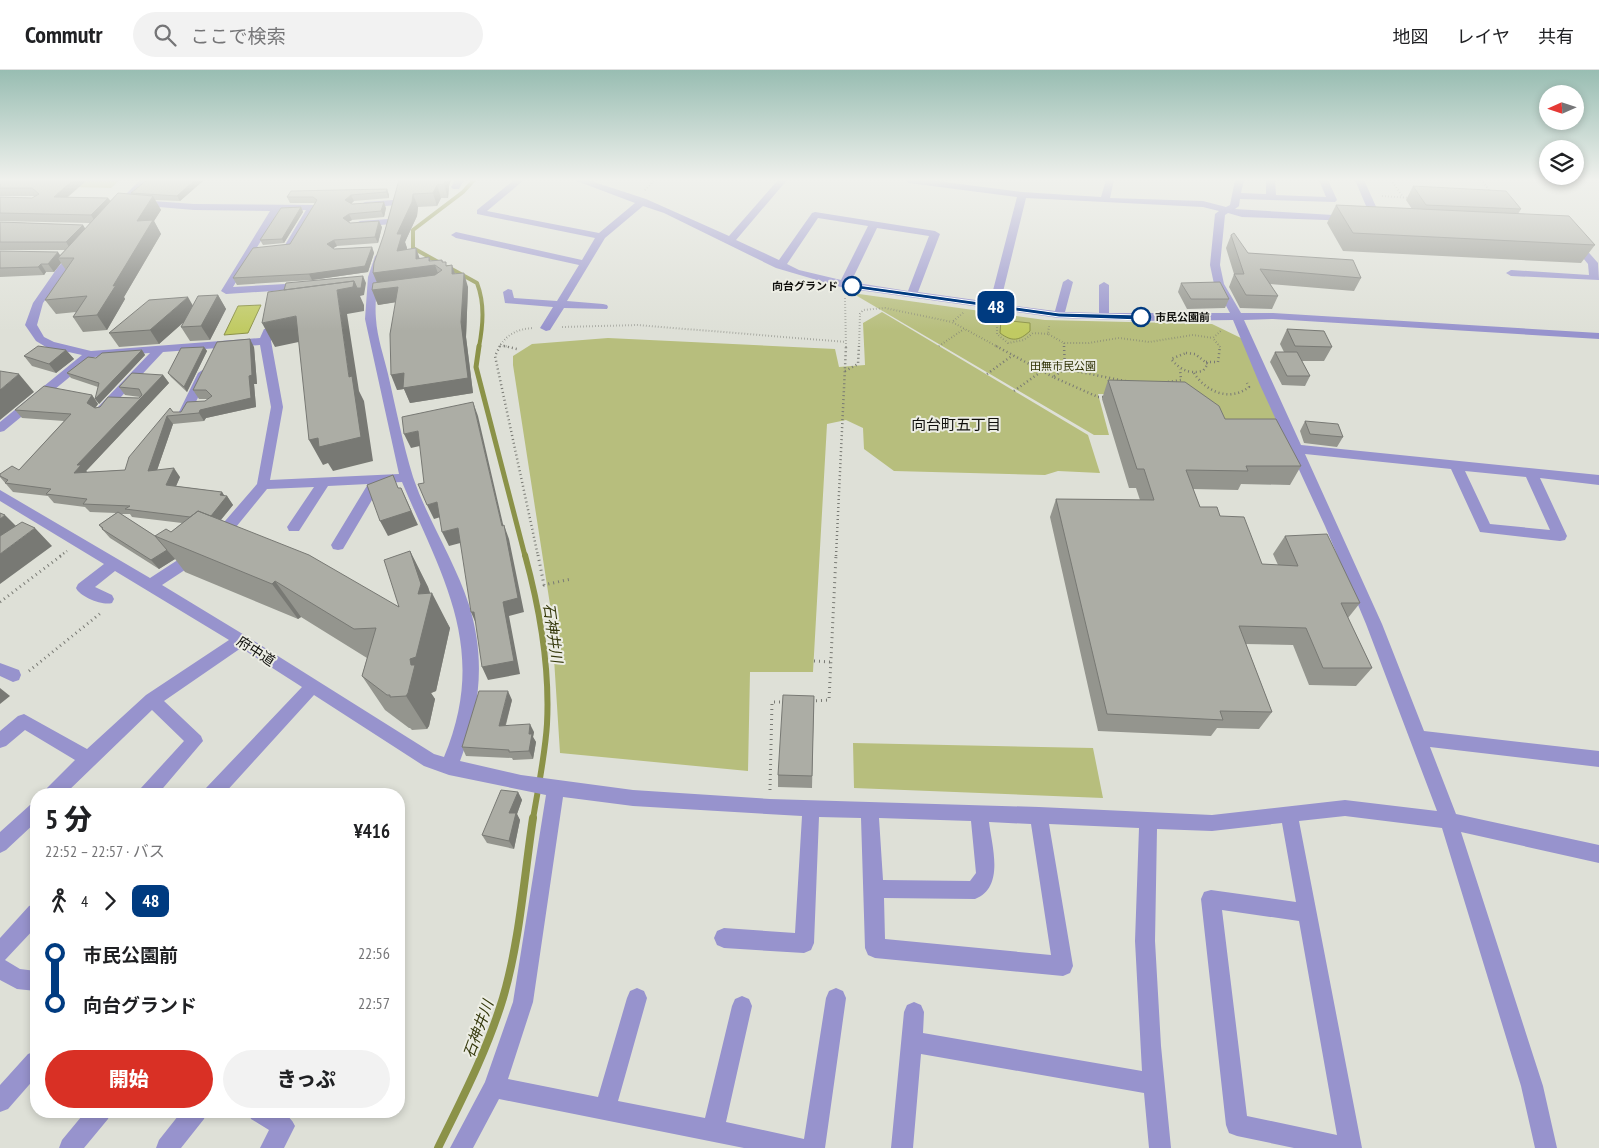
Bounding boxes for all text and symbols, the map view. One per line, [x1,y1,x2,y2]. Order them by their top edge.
search box [133,12,483,57]
text: Commutr [25,19,103,50]
icon: search [151,21,179,49]
text: ここで検索 [191,24,286,48]
text: 地図 [1393,25,1429,48]
text: レイヤ [1457,25,1510,48]
text: 共有 [1538,25,1574,48]
north arrow [1539,85,1584,130]
map controls [1539,85,1584,185]
button: layers [1539,140,1584,185]
marker: 向台グランド [842,276,862,296]
place label: 向台グランド [772,279,838,293]
line badge: 48 [974,291,1018,323]
text: 48 [987,295,1005,318]
marker: 市民公園前 [1131,307,1151,327]
place label: 市民公園前 [1155,310,1210,324]
park label: 田無市民公園 [1030,359,1096,373]
district label: 向台町五丁目 [911,415,1001,434]
water label: 石神井川 [539,602,567,666]
street label: 府中道 [233,632,279,670]
text: 5 分 [45,800,92,837]
text: ¥416 [354,819,390,843]
text: 22:52 – 22:57 · バス [45,841,165,861]
icon: walk [45,887,73,915]
icon: forward [96,887,124,915]
text: 48 [142,889,159,912]
text: 4 [81,891,88,911]
text: 市民公園前 [83,943,178,967]
text: 22:56 [358,943,390,963]
text: 向台グランド [83,993,197,1017]
text: 22:57 [358,993,390,1013]
water label: 石神井川 [459,996,498,1060]
button: 開始 [45,1050,213,1108]
button: きっぷ [223,1050,390,1108]

